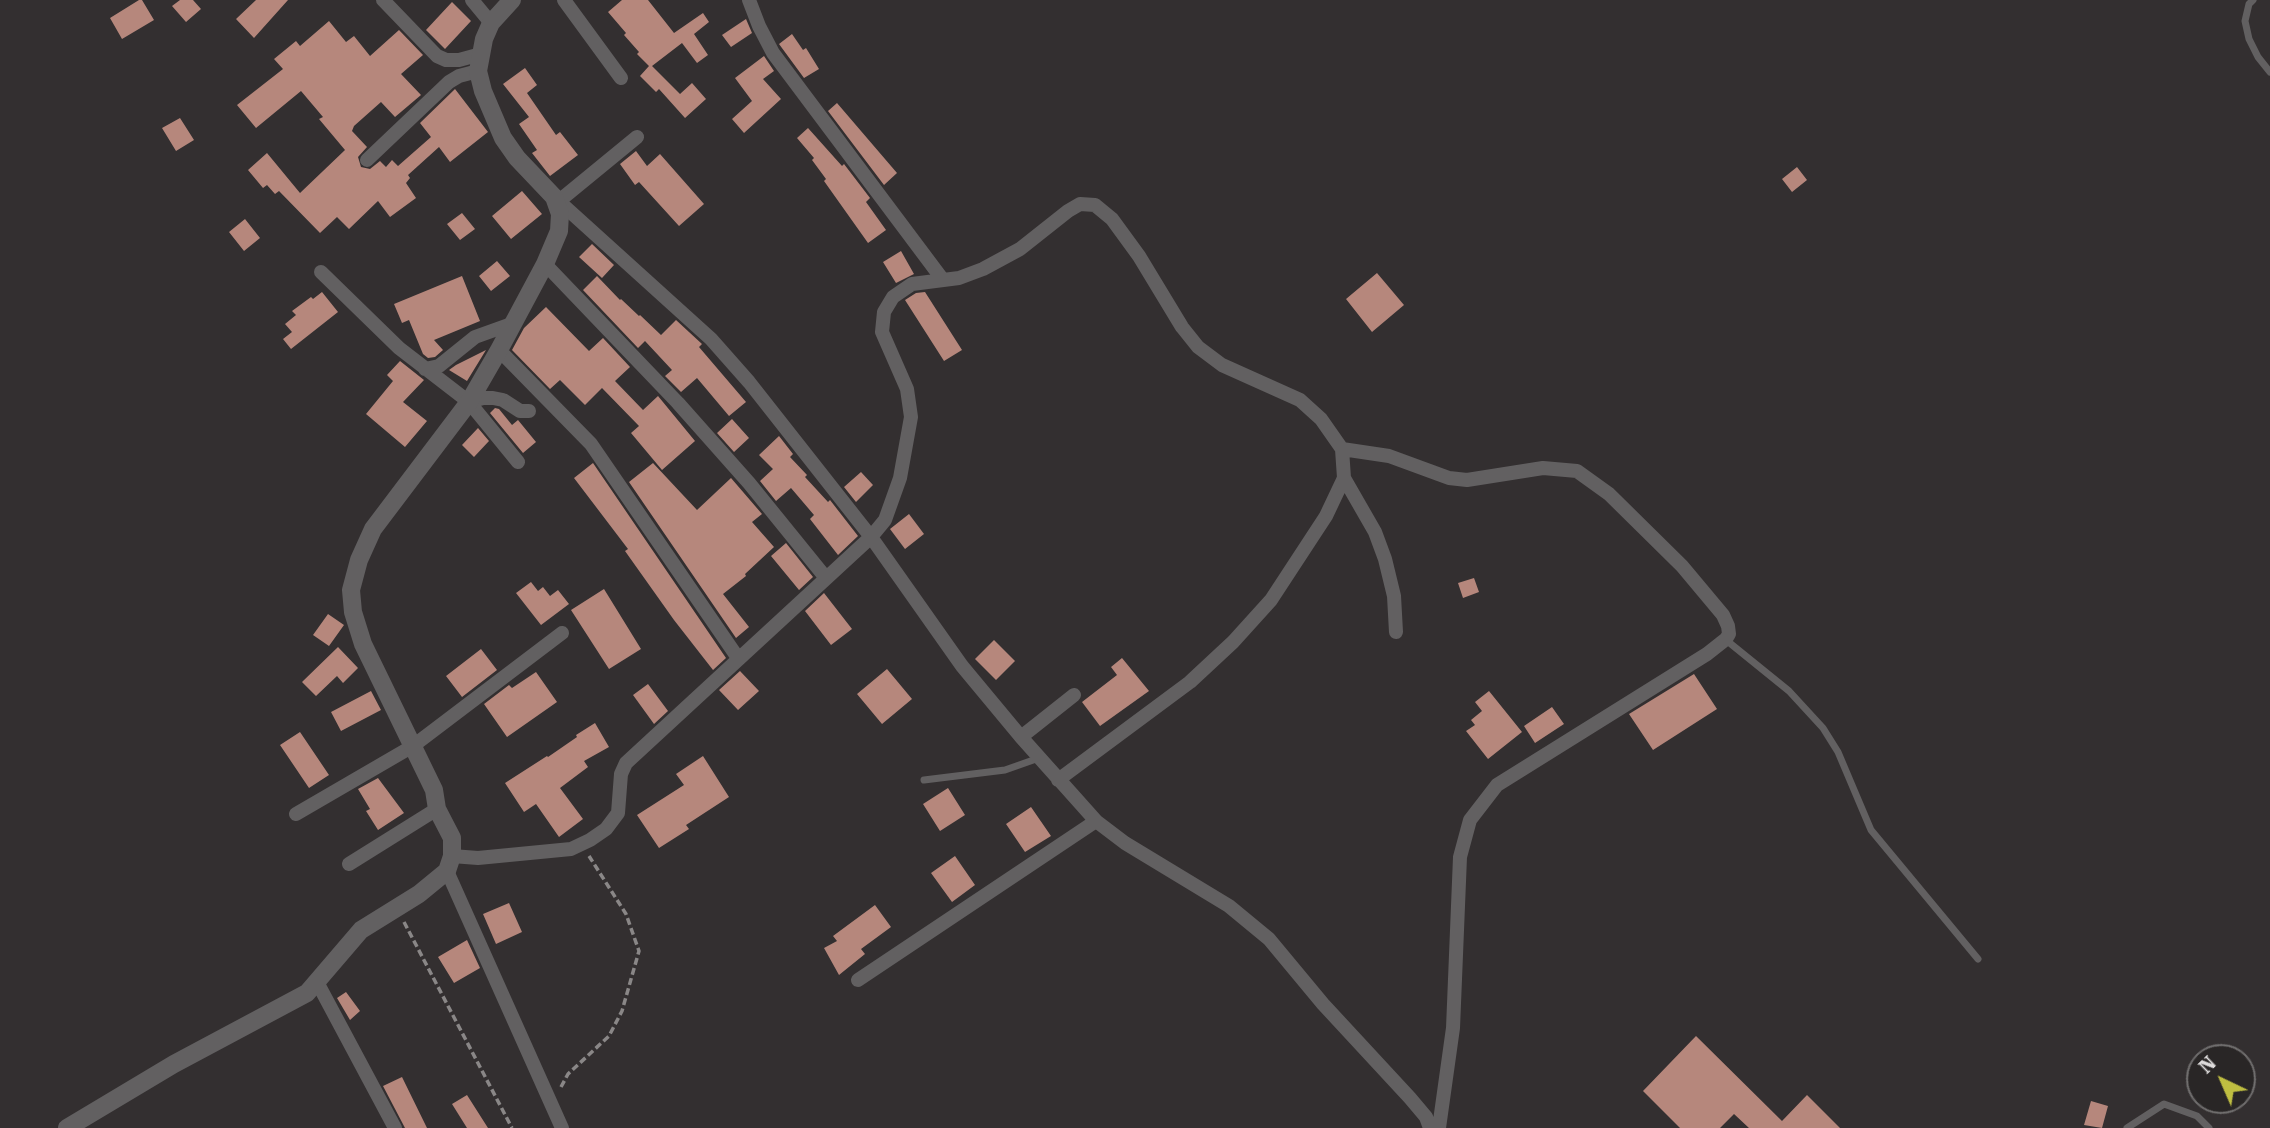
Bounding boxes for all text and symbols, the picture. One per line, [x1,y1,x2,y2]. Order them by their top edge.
north arrow [2186,1044,2256,1114]
text: N [2194,1052,2221,1078]

